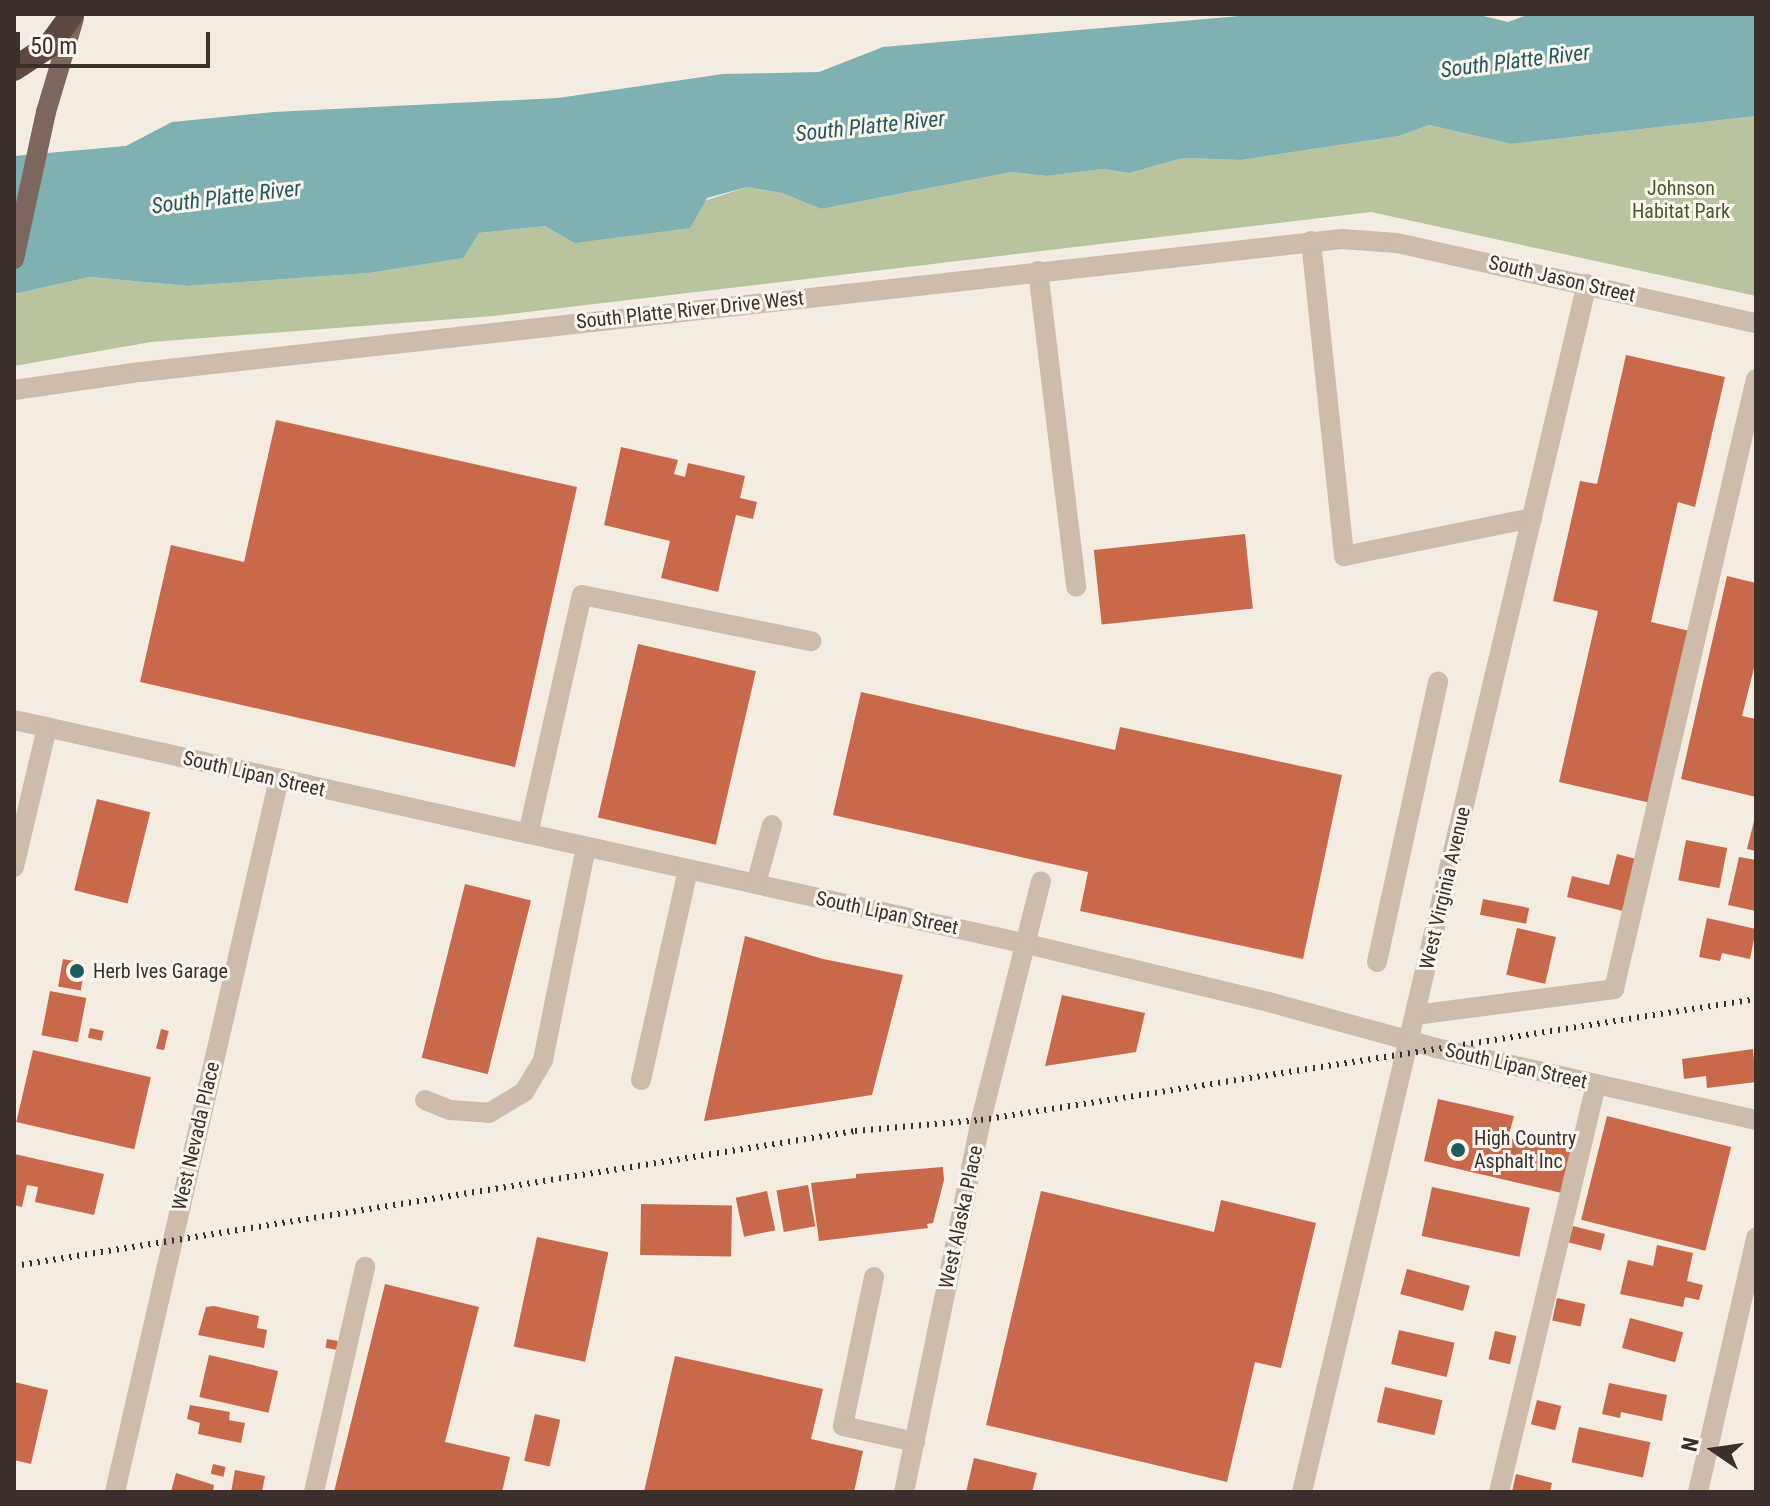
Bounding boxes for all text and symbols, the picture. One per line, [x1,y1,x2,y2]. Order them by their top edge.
scale bar [20,16,214,66]
text: 50 m [30,32,77,60]
water label: South Platte River [1439,39,1591,83]
water label: South Platte River [794,105,946,147]
water label: South Platte River [150,175,302,219]
park label: Johnson Habitat Park [1632,177,1730,224]
street label: South Jason Street [1486,250,1638,308]
street label: South Platte River Drive West [575,286,805,334]
street label: South Lipan Street [181,746,327,802]
street label: West Virginia Avenue [1415,804,1475,972]
street label: South Lipan Street [814,886,960,940]
place label: Herb Ives Garage [93,959,228,983]
marker: Herb Ives Garage [68,962,86,980]
street label: South Lipan Street [1443,1038,1589,1094]
street label: West Nevada Place [167,1059,225,1213]
place label: High Country Asphalt Inc [1474,1126,1576,1173]
marker: High Country Asphalt Inc [1449,1141,1467,1159]
street label: West Alaska Place [934,1143,988,1291]
north arrow [1674,1410,1754,1490]
text: N [1676,1435,1704,1454]

